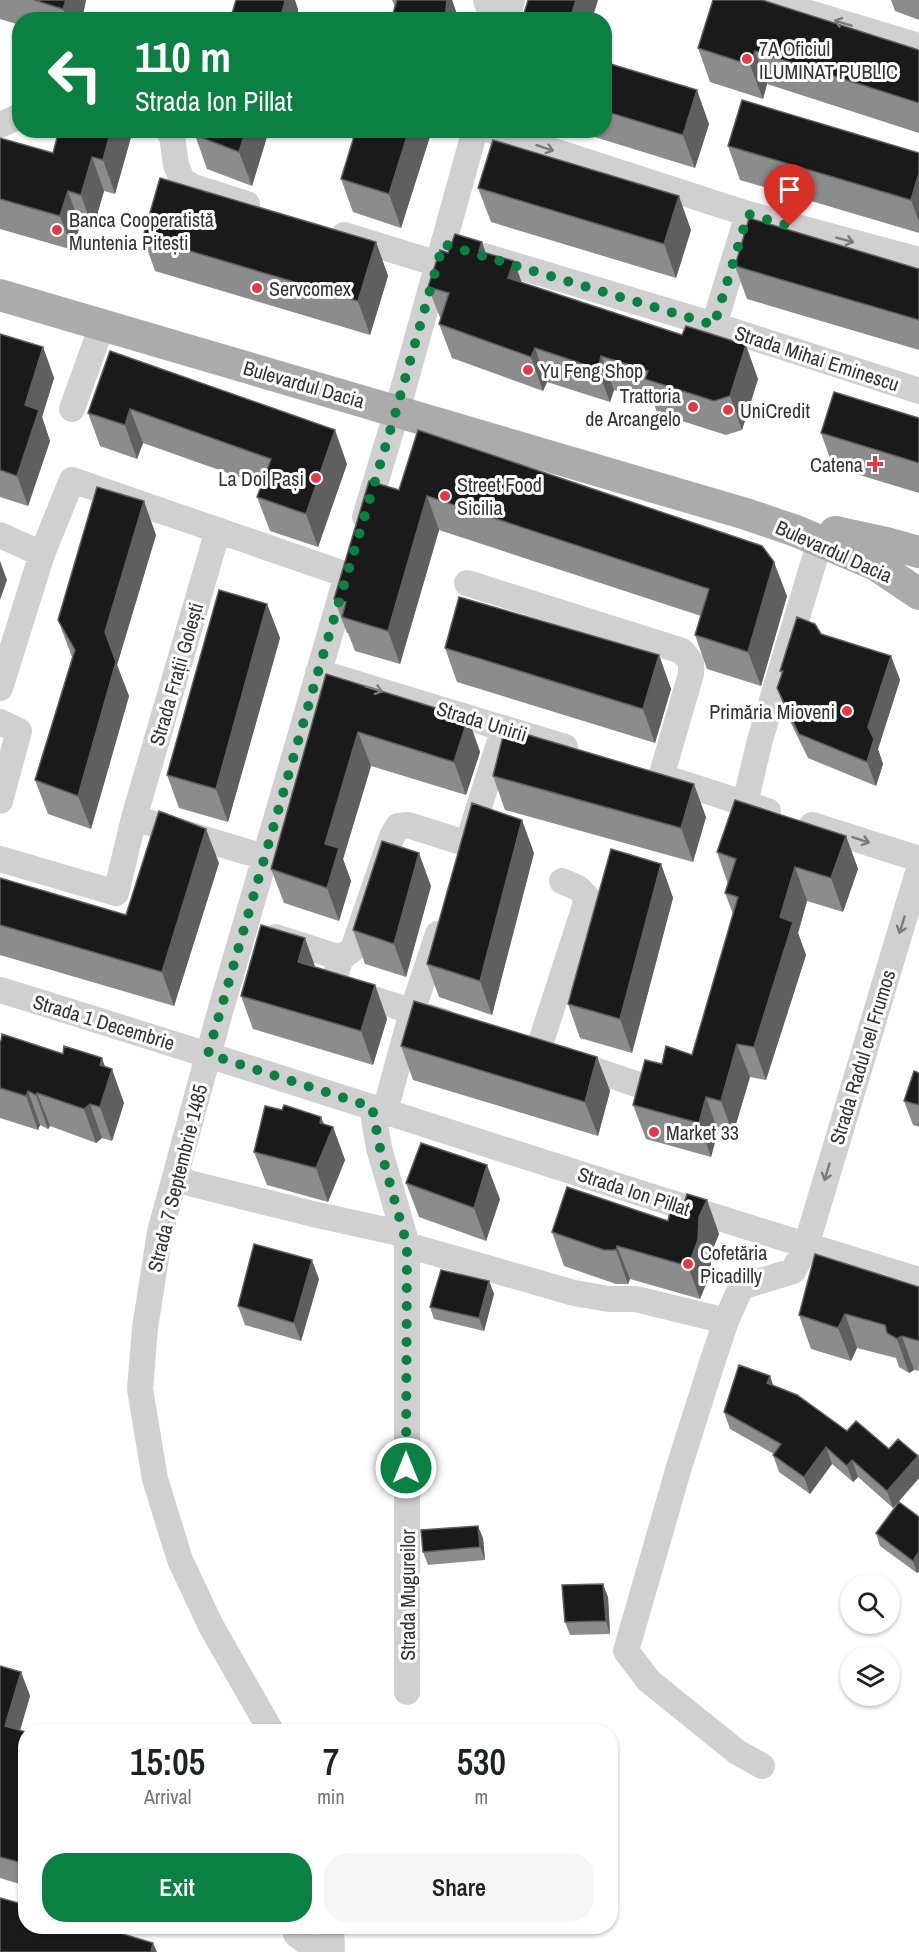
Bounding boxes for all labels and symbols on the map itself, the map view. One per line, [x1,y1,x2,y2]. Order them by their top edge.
one-way arrow [834,17,853,28]
place label: 7A Oficiul ILUMINAT PUBLIC [759,35,898,85]
marker: 7A Oficiul ILUMINAT PUBLIC [740,52,754,66]
one-way arrow [535,143,554,154]
pin [764,164,815,226]
place label: Banca Cooperatistă Muntenia Pitești [69,206,214,256]
marker: Banca Cooperatistă Muntenia Pitești [50,223,64,237]
one-way arrow [835,235,854,246]
place label: Servcomex [269,275,352,302]
marker: Servcomex [250,281,264,295]
street label: Strada Mihai Eminescu [731,319,903,397]
street label: Bulevardul Dacia [240,354,368,414]
place label: Yu Feng Shop [540,357,643,384]
marker: Yu Feng Shop [521,363,535,377]
place label: Trattoria de Arcangelo [585,382,681,432]
place label: UniCredit [740,397,811,424]
marker: Trattoria de Arcangelo [686,400,700,414]
marker: UniCredit [721,403,735,417]
place label: Catena [810,451,863,478]
marker: Catena [868,457,882,471]
place label: La Doi Pași [218,465,304,492]
marker: La Doi Pași [309,471,323,485]
place label: Street Food Sicilia [457,471,542,521]
marker: Street Food Sicilia [438,489,452,503]
street label: Bulevardul Dacia [771,513,897,589]
street label: Strada Frații Golești [143,599,209,749]
one-way arrow [364,684,383,695]
street label: Strada Unirii [434,694,530,748]
place label: Primăria Mioveni [709,698,835,725]
marker: Primăria Mioveni [840,704,854,718]
one-way arrow [851,836,870,847]
one-way arrow [896,915,907,934]
street label: Strada Radul cel Frumos [823,966,901,1148]
street label: Strada 1 Decembrie [30,988,178,1056]
street label: Strada 7 Septembrie 1485 [141,1081,213,1275]
place label: Market 33 [666,1119,739,1146]
marker: Market 33 [647,1125,661,1139]
street label: Strada Ion Pillat [574,1160,694,1222]
one-way arrow [821,1162,832,1181]
place label: Cofetăria Picadilly [700,1239,767,1289]
marker: Cofetăria Picadilly [681,1257,695,1271]
position arrow [374,1436,438,1500]
street label: Strada Mugureilor [394,1529,421,1661]

